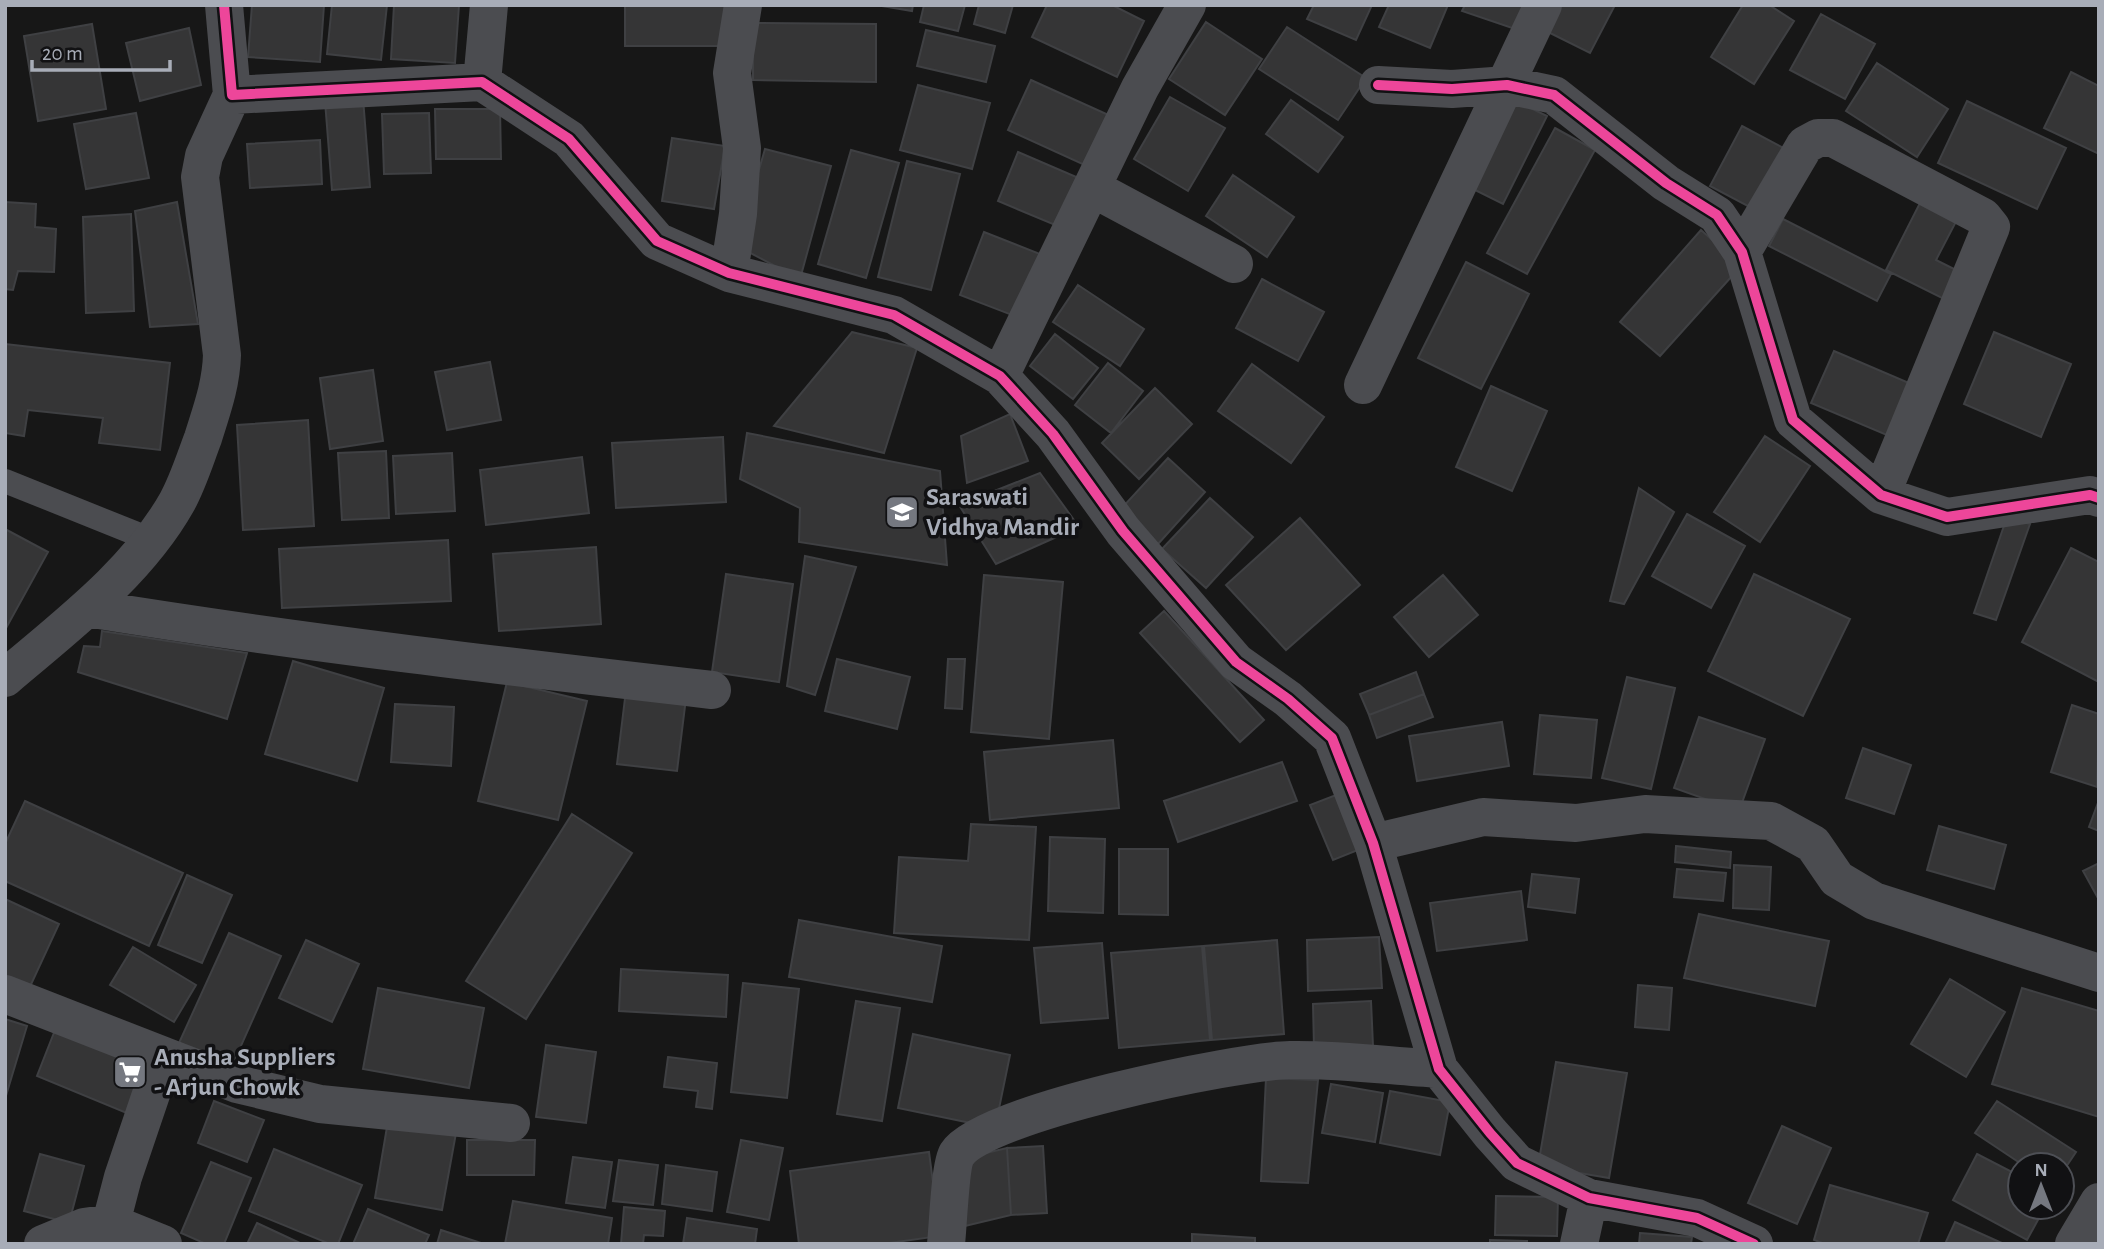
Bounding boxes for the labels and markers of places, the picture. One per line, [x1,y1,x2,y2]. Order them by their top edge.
place label: Saraswati Vidhya Mandir [926,484,1079,540]
school or university icon: Saraswati Vidhya Mandir [883,493,921,531]
place label: Anusha Suppliers - Arjun Chowk [154,1044,335,1100]
supermarket icon: Anusha Suppliers - Arjun Chowk [111,1053,149,1091]

